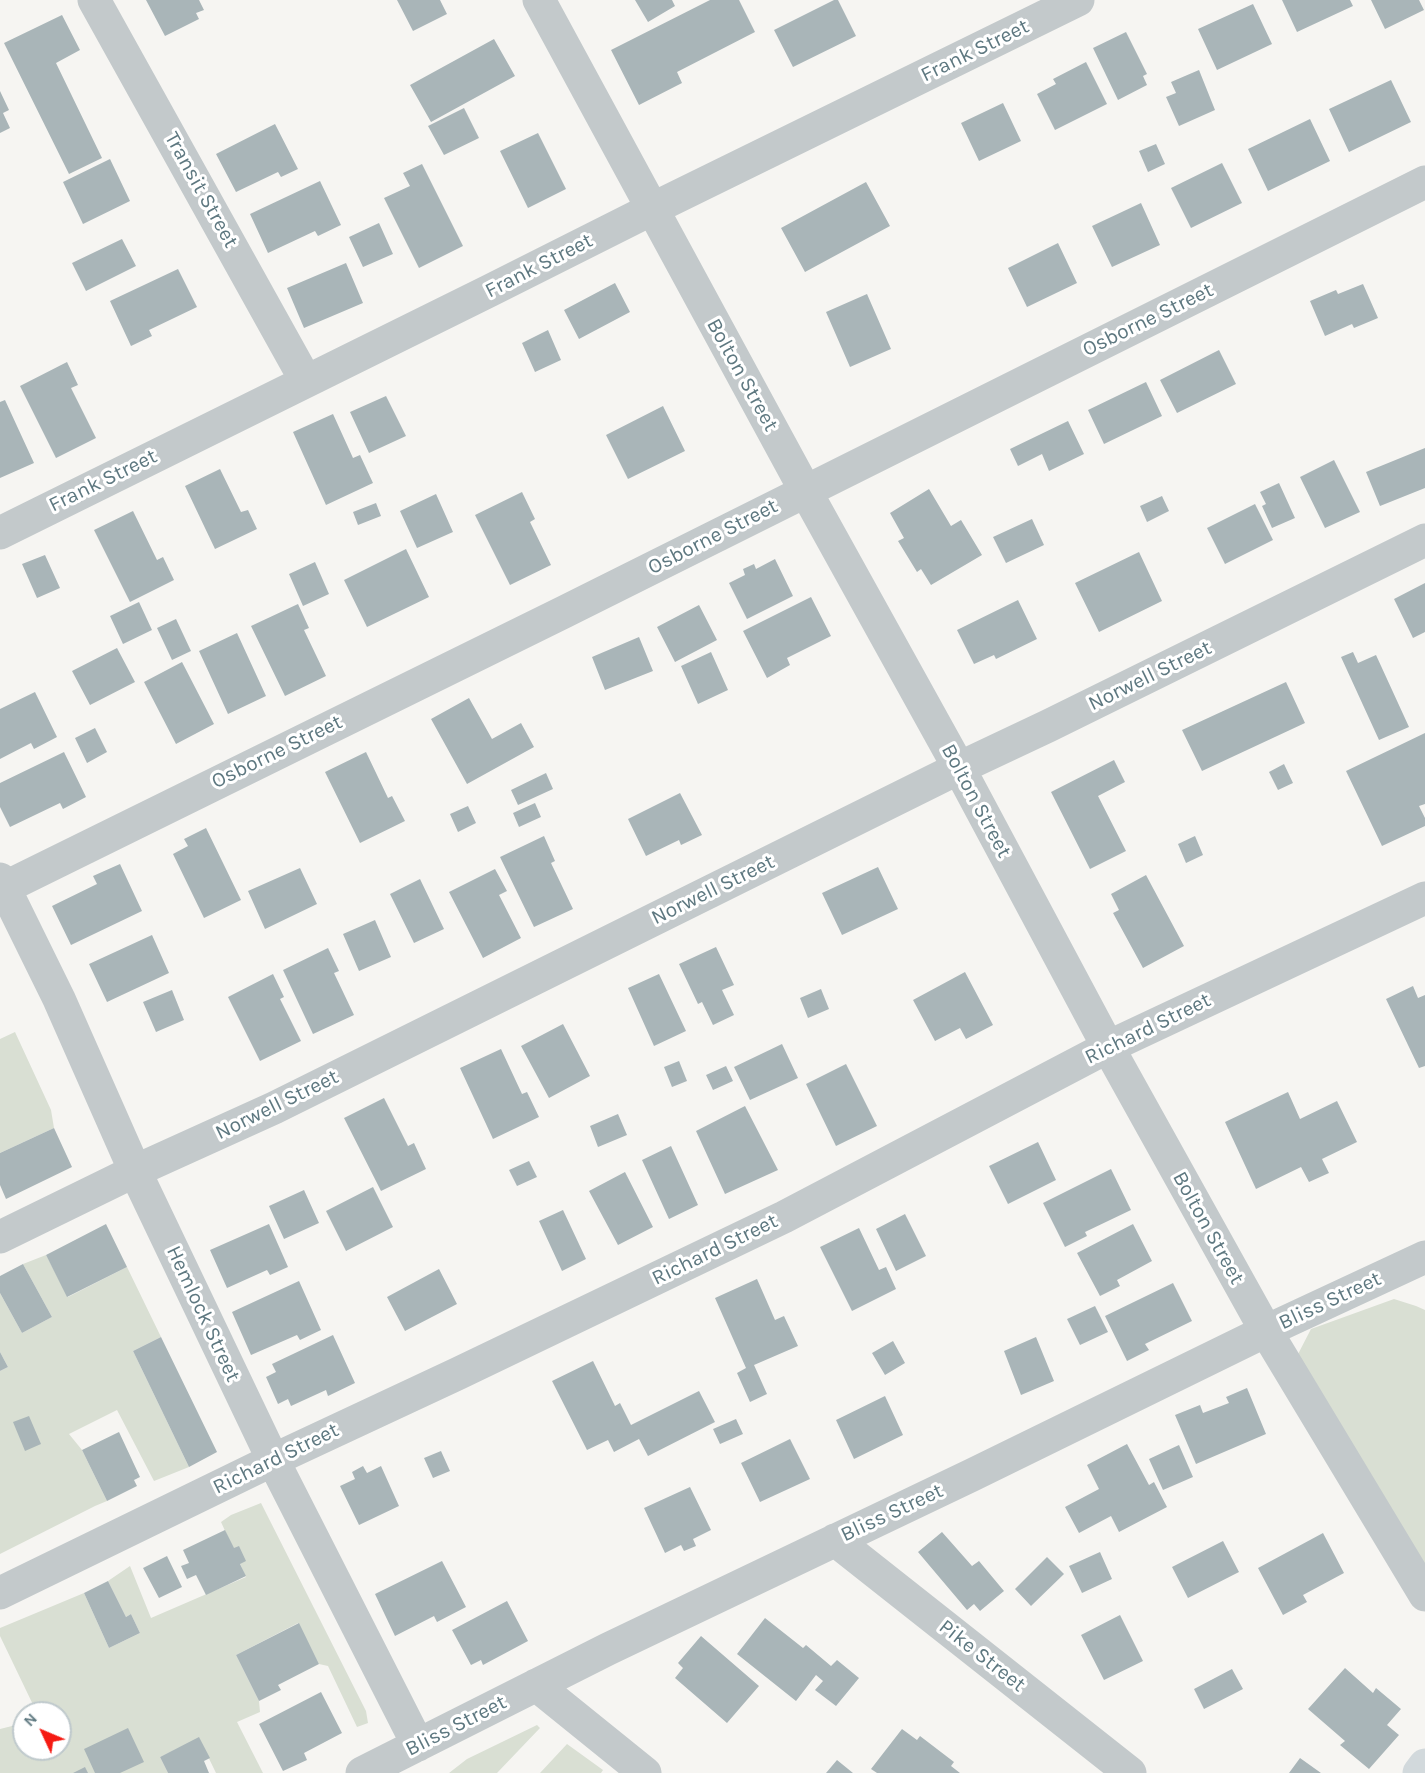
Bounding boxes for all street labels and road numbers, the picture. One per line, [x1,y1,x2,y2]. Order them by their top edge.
street label: Frank Street [917,14,1033,88]
street label: Transit Street [159,128,243,252]
street label: Frank Street [481,228,597,304]
street label: Osborne Street [1079,278,1217,362]
street label: Bolton Street [701,314,783,436]
street label: Frank Street [45,444,161,518]
street label: Osborne Street [644,493,782,581]
street label: Norwell Street [1084,635,1216,717]
street label: Osborne Street [208,710,346,794]
street label: Bolton Street [936,740,1016,862]
street label: Norwell Street [647,849,779,931]
street label: Richard Street [1081,988,1215,1070]
street label: Norwell Street [211,1064,343,1146]
street label: Bolton Street [1167,1167,1249,1289]
street label: Richard Street [648,1209,782,1291]
street label: Hemlock Street [160,1242,246,1386]
street label: Bliss Street [1275,1266,1385,1336]
street label: Richard Street [209,1418,343,1500]
street label: Bliss Street [837,1478,947,1548]
street label: Pike Street [934,1614,1030,1698]
street label: Bliss Street [401,1690,511,1762]

